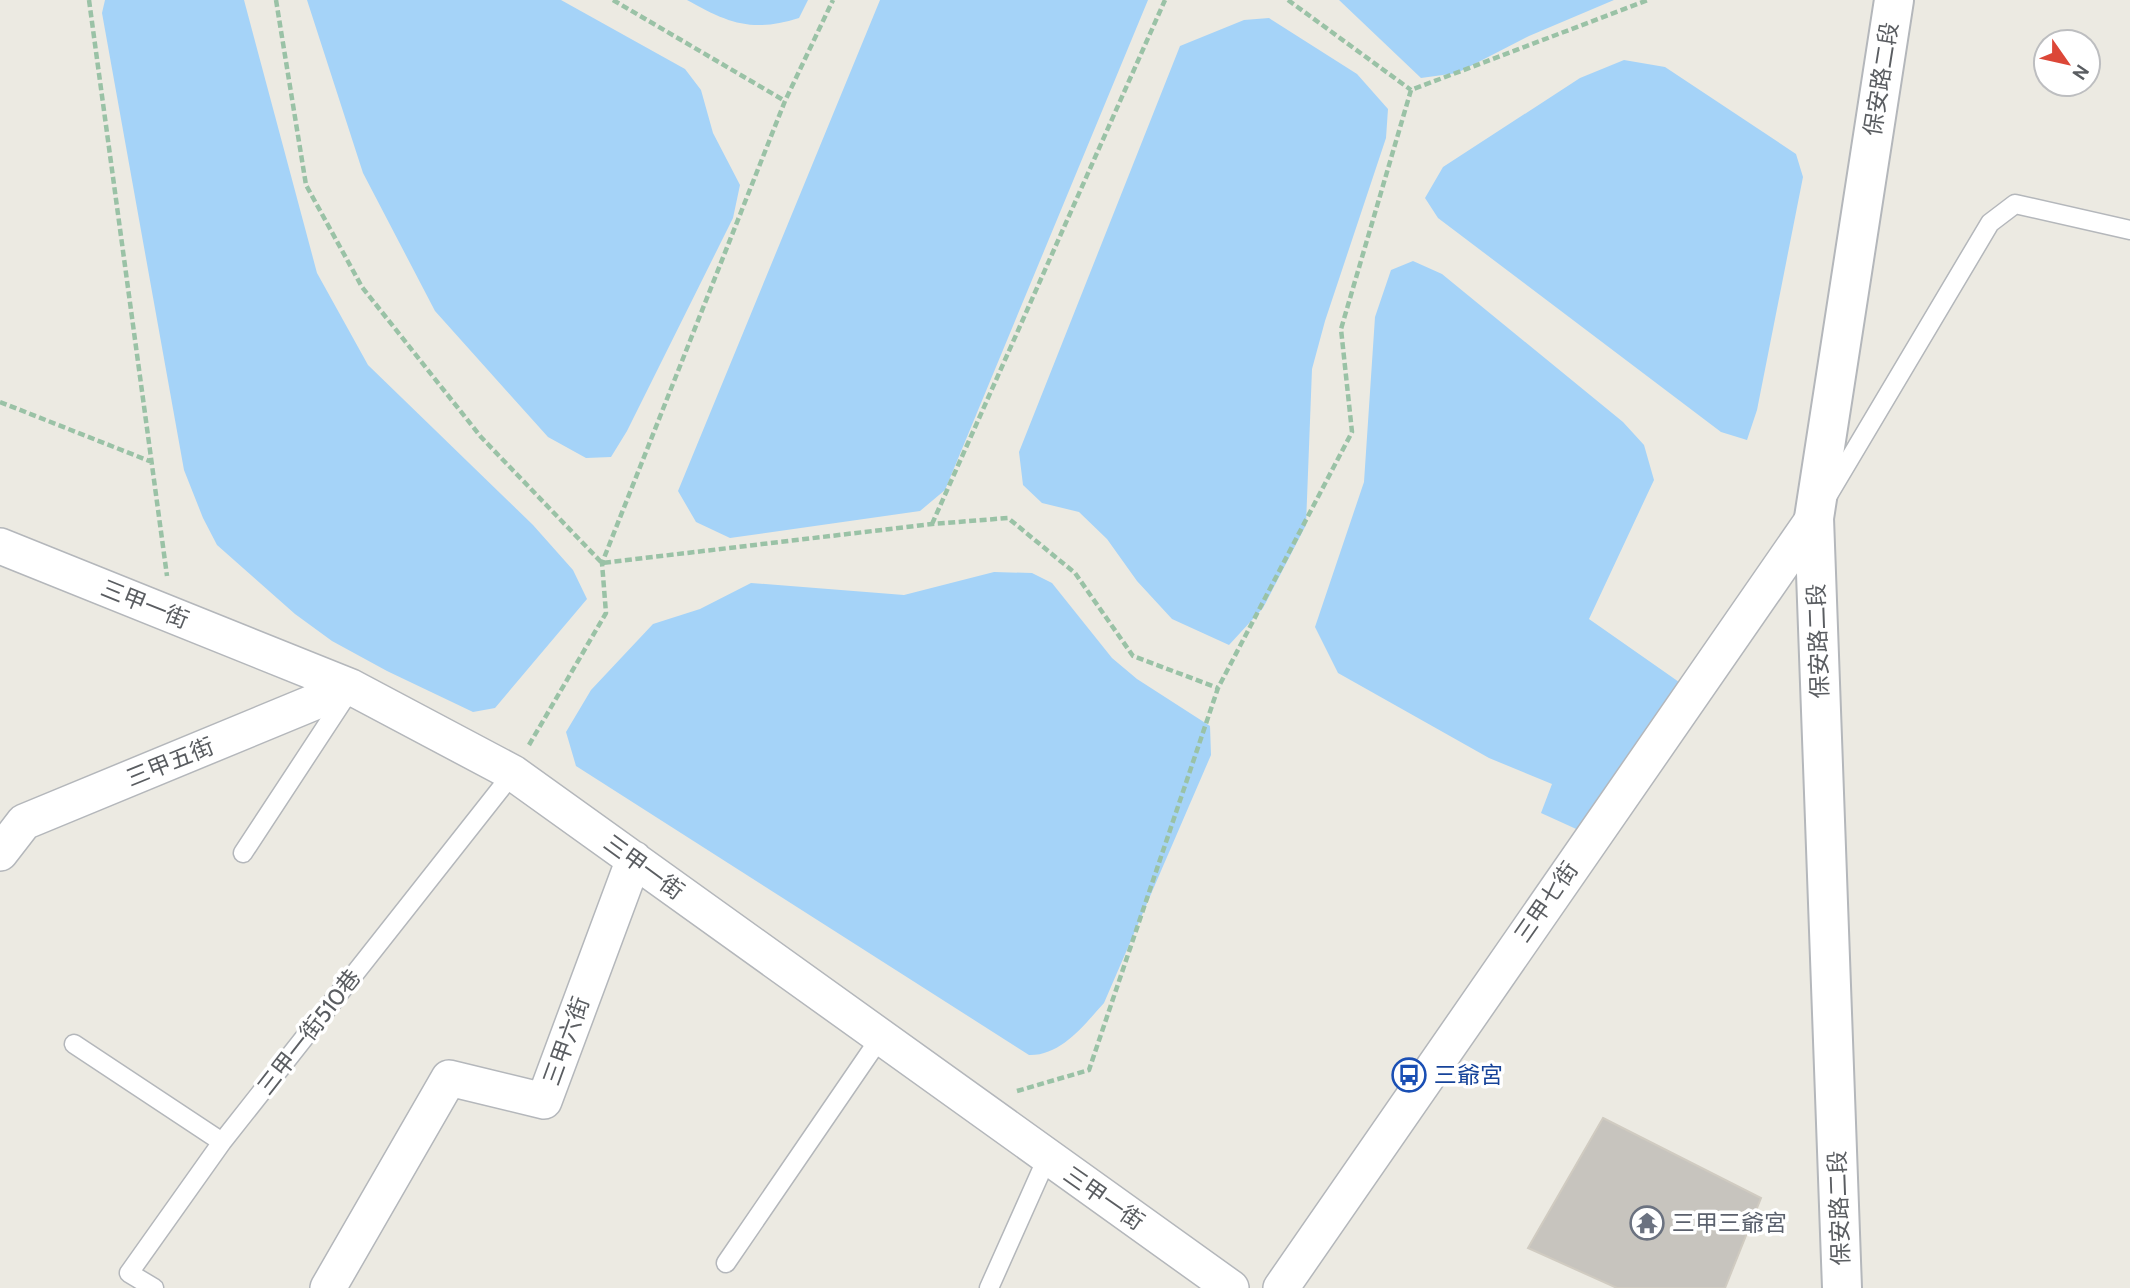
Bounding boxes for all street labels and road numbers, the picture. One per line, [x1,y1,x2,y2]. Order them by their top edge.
street label: 保安路二段 [1858,20,1904,138]
street label: 三甲一街 [97,574,193,634]
street label: 保安路二段 [1802,583,1834,699]
street label: 三甲五街 [122,732,218,792]
street label: 三甲一街 [599,829,689,905]
street label: 三甲七街 [1508,856,1584,948]
street label: 三甲一街510巷 [251,964,367,1100]
street label: 三甲六街 [537,993,595,1089]
street label: 保安路二段 [1823,1150,1855,1266]
street label: 三甲一街 [1058,1160,1150,1236]

